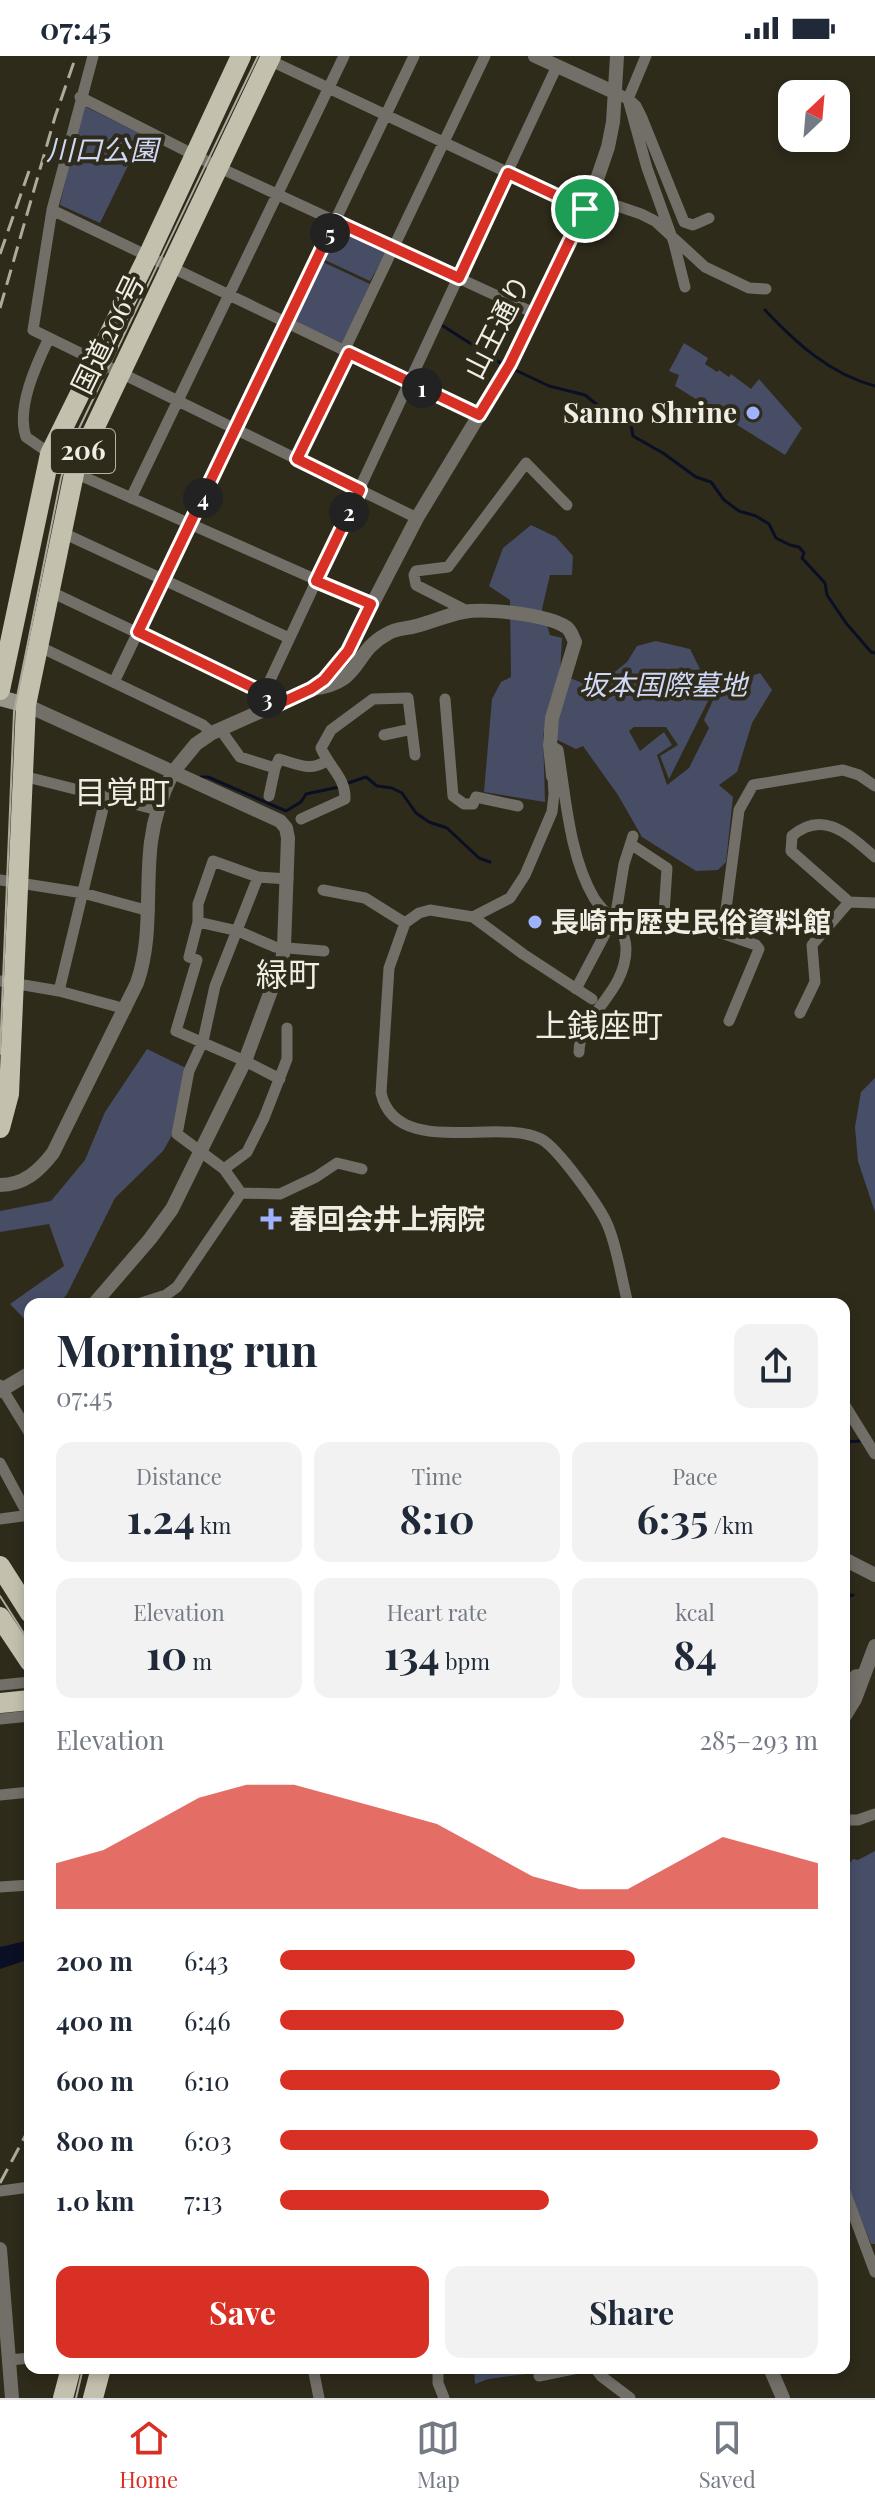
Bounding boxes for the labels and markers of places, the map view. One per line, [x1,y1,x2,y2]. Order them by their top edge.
pin [551,175,619,243]
pin: 5 [310,213,350,253]
pin: 1 [402,368,442,408]
place label: Sanno Shrine [563,393,737,430]
marker: Sanno Shrine [744,404,762,422]
pin: 4 [183,478,223,518]
pin: 2 [329,492,369,532]
pin: 3 [247,678,287,718]
place label: 長崎市歴史民俗資料館 [551,902,831,939]
marker: 長崎市歴史民俗資料館 [526,913,544,931]
place label: 春回会井上病院 [289,1199,485,1236]
marker: 春回会井上病院 [260,1208,282,1230]

